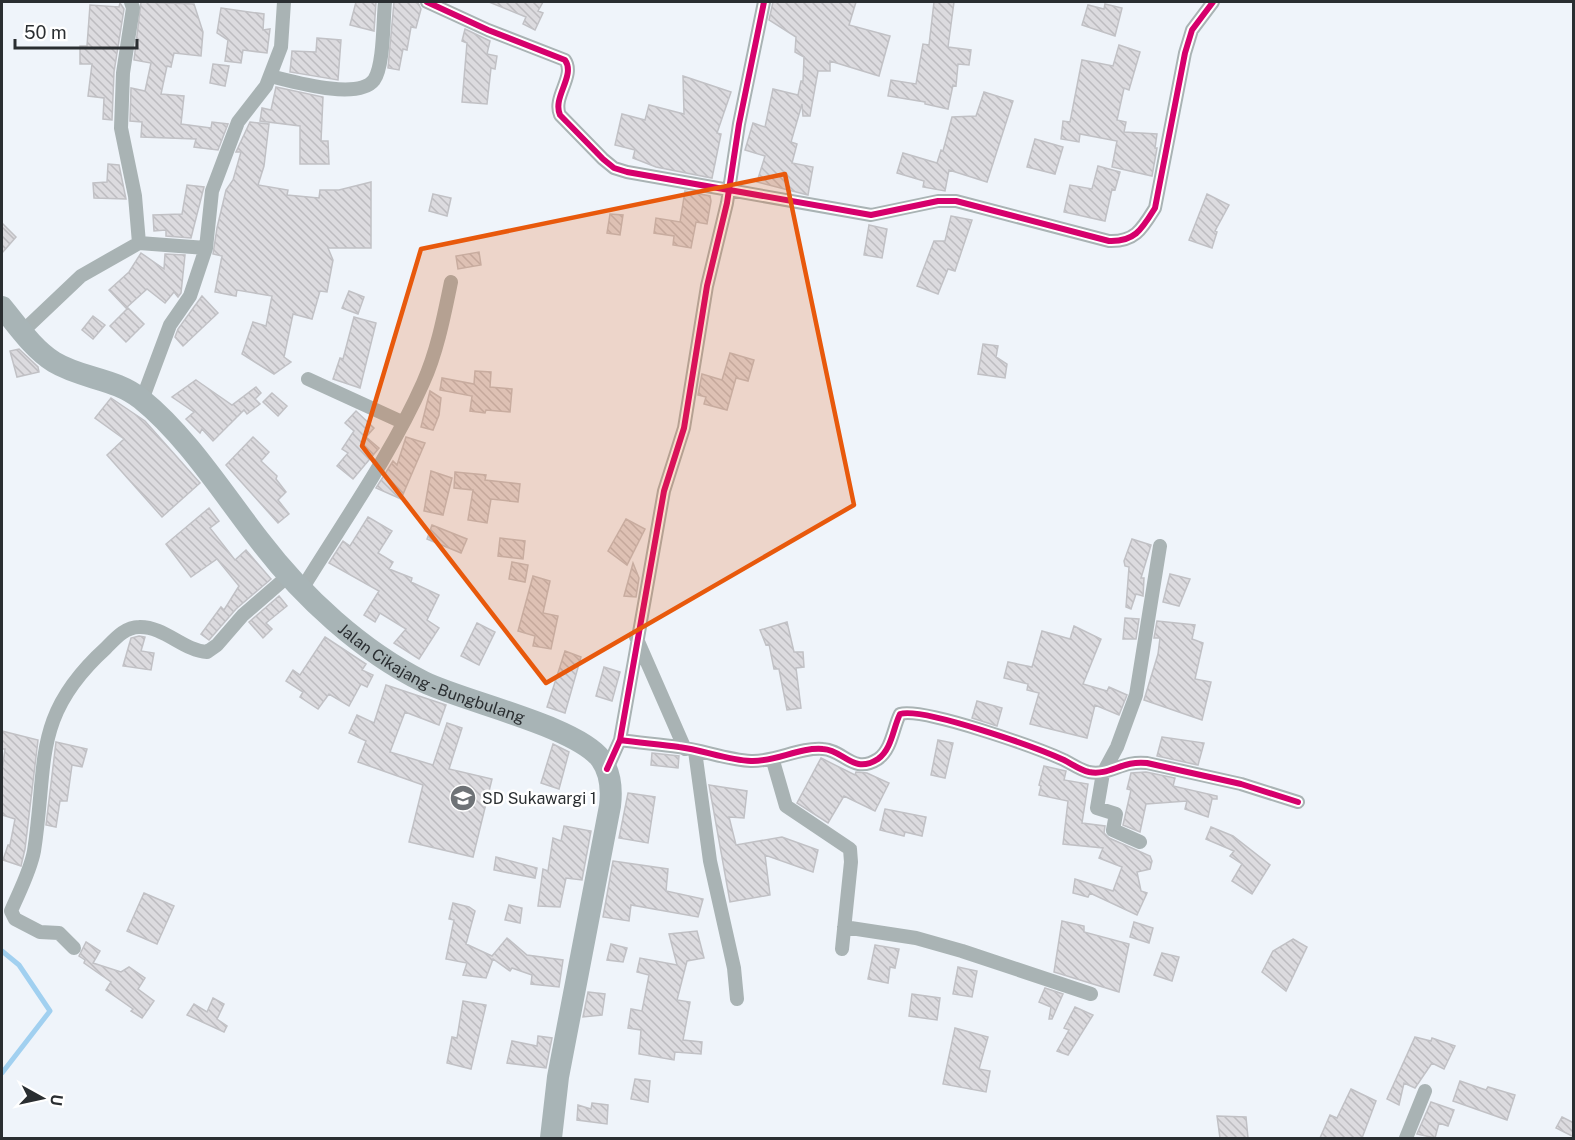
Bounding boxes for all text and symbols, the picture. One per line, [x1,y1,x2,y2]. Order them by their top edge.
scale bar [15,12,136,50]
text: 50 m [24,22,67,43]
street label: Jalan Cikajang - Bungbulang [335,619,528,727]
school or university icon: SD Sukawargi 1 [448,783,478,813]
place label: SD Sukawargi 1 [482,789,597,808]
north arrow [12,1068,72,1128]
text: U [46,1093,67,1107]

